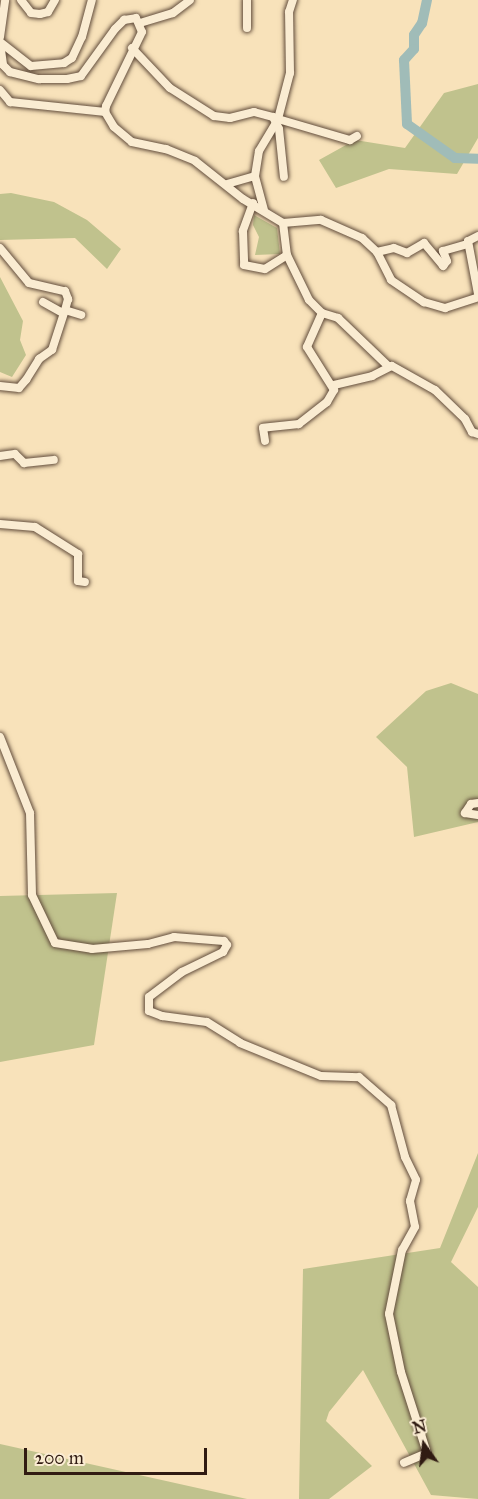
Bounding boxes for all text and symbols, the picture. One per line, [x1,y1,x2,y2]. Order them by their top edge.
north arrow [394,1415,454,1475]
text: N [411,1416,428,1438]
scale bar [27,1436,210,1474]
text: 200 m [35,1447,84,1469]

